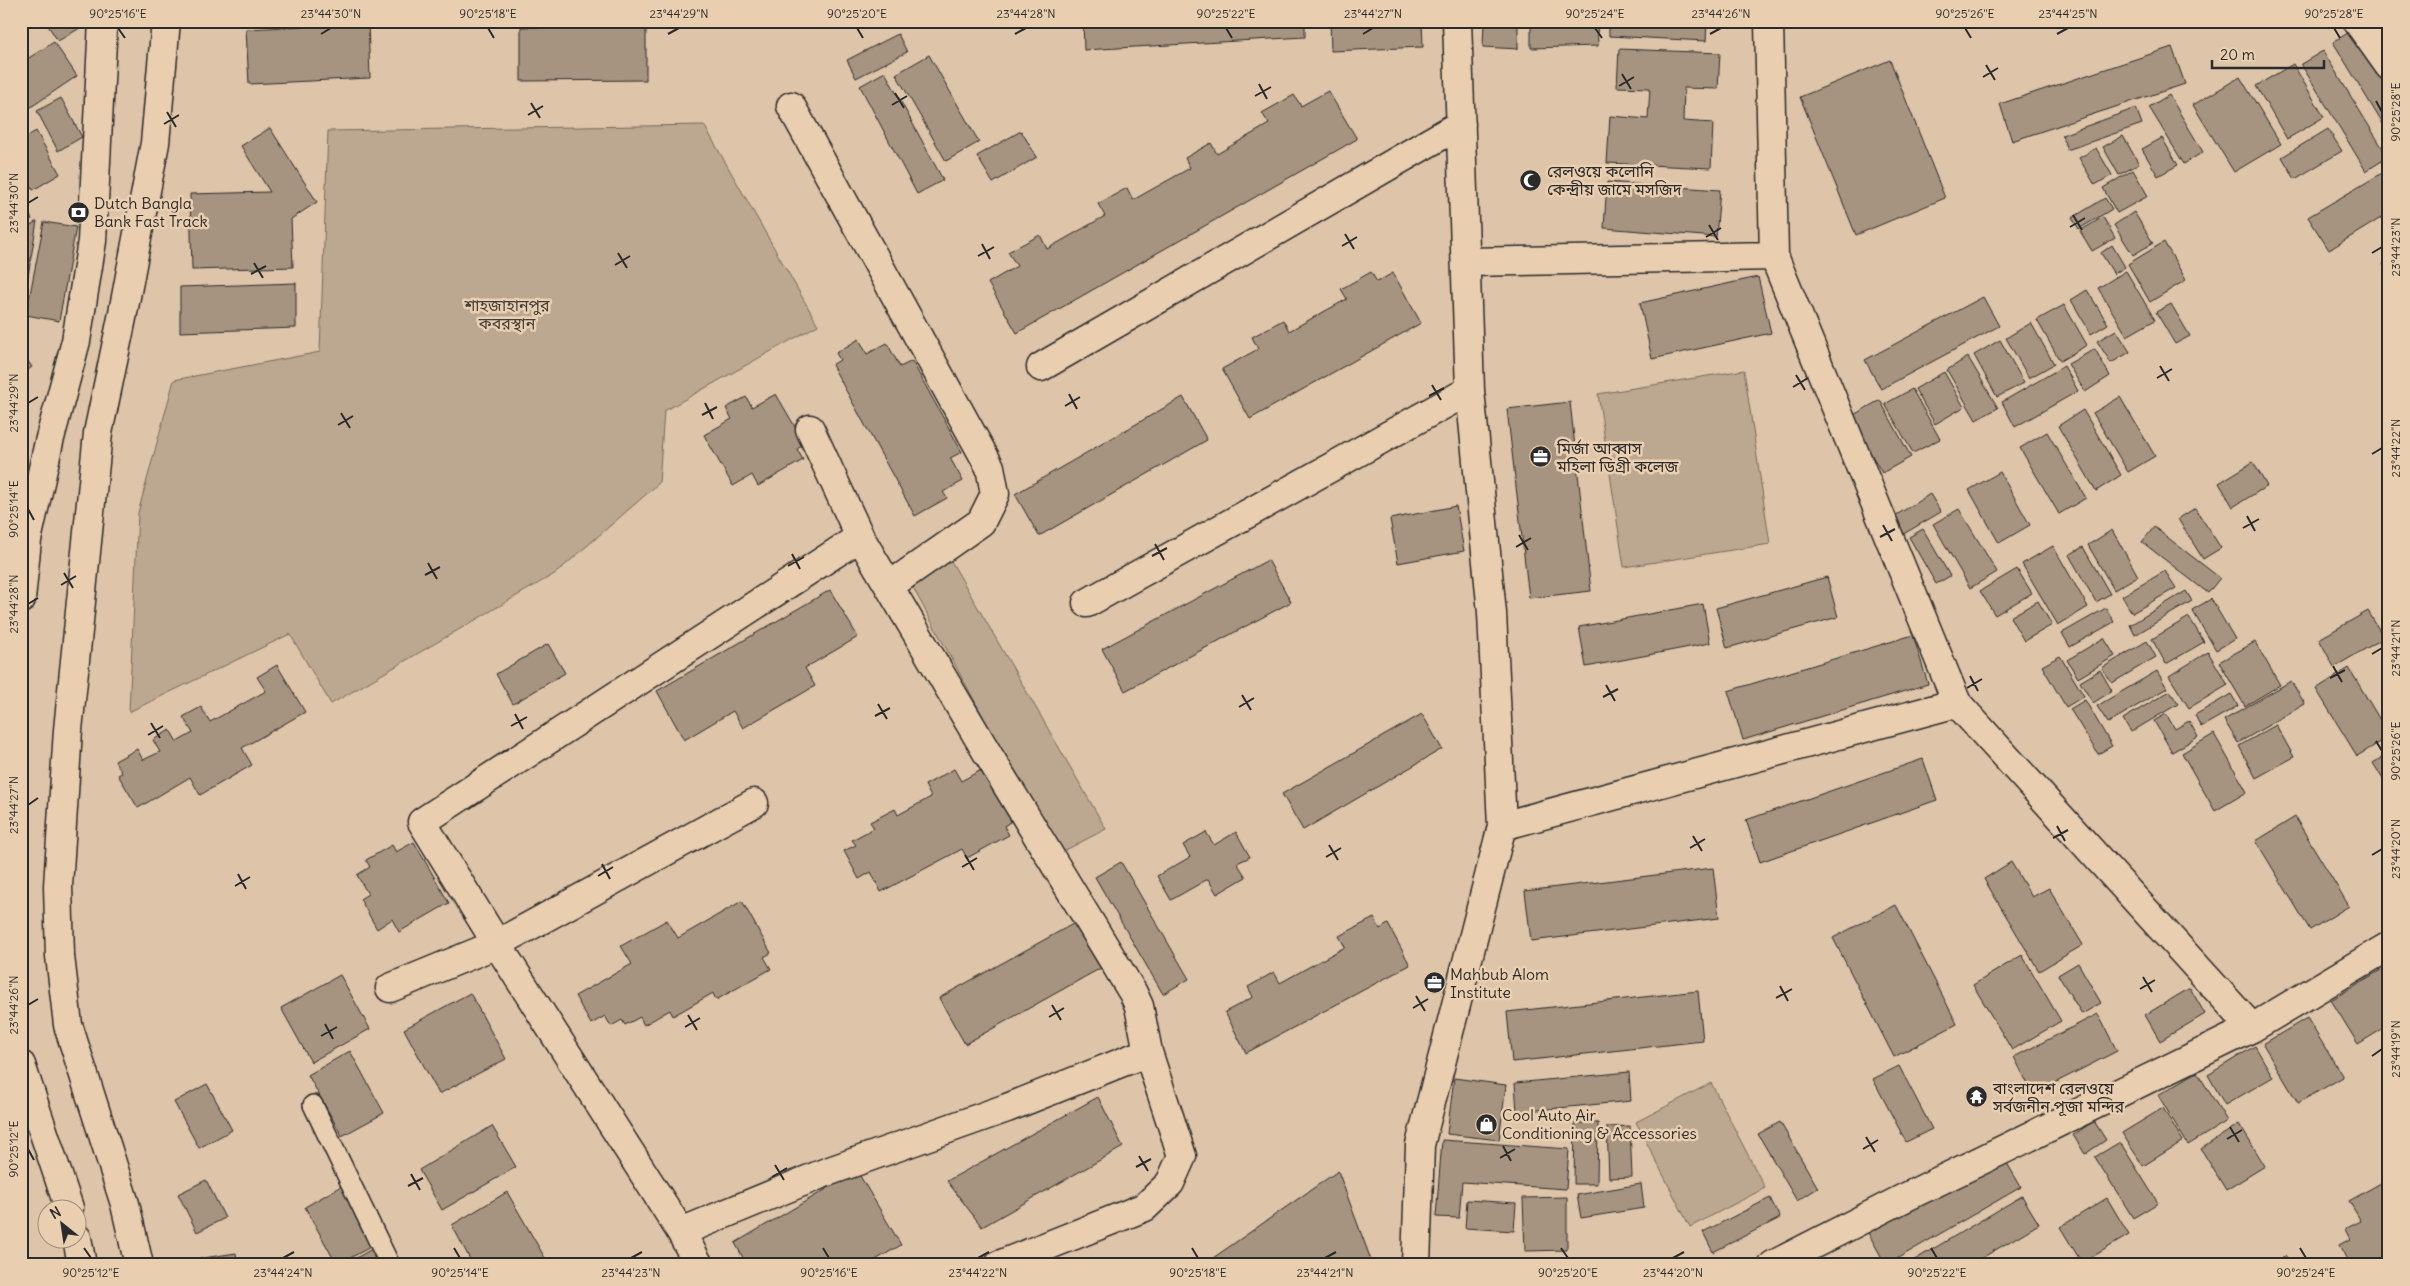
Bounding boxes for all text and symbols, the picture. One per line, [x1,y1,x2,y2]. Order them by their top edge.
text: 90°25'16"E [89,6,147,21]
text: 23°44'30"N [301,6,361,21]
text: 90°25'18"E [459,6,517,21]
text: 23°44'29"N [649,6,709,21]
text: 90°25'20"E [827,6,887,21]
text: 23°44'28"N [996,6,1056,21]
text: 90°25'22"E [1197,6,1255,21]
text: 23°44'27"N [1344,6,1402,21]
text: 90°25'24"E [1565,6,1625,21]
text: 23°44'26"N [1691,6,1751,21]
text: 90°25'26"E [1935,6,1995,21]
text: 23°44'25"N [2038,6,2098,21]
text: 90°25'28"E [2304,6,2364,21]
scale bar [2212,38,2325,70]
text: 20 m [2220,45,2255,64]
text: 90°25'28"E [2388,82,2403,142]
place label: রেলওয়ে কলোনি কেন্দ্রীয় জামে মসজিদ [1547,161,1683,199]
mosque icon: রেলওয়ে কলোনি কেন্দ্রীয় জামে মসজিদ [1519,168,1543,192]
text: 23°44'30"N [6,173,21,233]
place label: Dutch Bangla Bank Fast Track [94,193,208,231]
bank icon: Dutch Bangla Bank Fast Track [66,200,90,224]
text: 23°44'23"N [2388,217,2403,277]
park label: শাহজাহানপুর কবরস্থান [463,295,550,333]
text: 23°44'29"N [6,373,21,433]
text: 23°44'22"N [2388,419,2403,477]
place label: মির্জা আব্বাস মহিলা ডিগ্রী কলেজ [1556,438,1679,476]
office icon: মির্জা আব্বাস মহিলা ডিগ্রী কলেজ [1529,445,1553,469]
text: 90°25'14"E [6,480,21,538]
text: 23°44'28"N [6,574,21,634]
text: 23°44'21"N [2388,619,2403,677]
text: 90°25'26"E [2388,721,2403,781]
text: 23°44'27"N [6,776,21,834]
text: 23°44'20"N [2388,819,2403,879]
place label: Mahbub Alom Institute [1450,964,1549,1002]
office icon: Mahbub Alom Institute [1422,971,1446,995]
text: 23°44'26"N [6,975,21,1035]
text: 23°44'19"N [2388,1020,2403,1078]
place label: বাংলাদেশ রেলওয়ে সর্বজনীন পূজা মন্দির [1992,1078,2125,1116]
temple icon: বাংলাদেশ রেলওয়ে সর্বজনীন পূজা মন্দির [1965,1085,1989,1109]
place label: Cool Auto Air Conditioning & Accessories [1502,1105,1697,1143]
shop icon: Cool Auto Air Conditioning & Accessories [1474,1112,1498,1136]
text: 90°25'12"E [6,1120,21,1178]
north arrow [38,1198,88,1248]
text: N [47,1203,64,1223]
text: 90°25'12"E [62,1265,120,1280]
text: 23°44'24"N [253,1265,313,1280]
text: 90°25'14"E [431,1265,489,1280]
text: 23°44'23"N [601,1265,661,1280]
text: 90°25'16"E [800,1265,858,1280]
text: 23°44'22"N [949,1265,1007,1280]
text: 90°25'18"E [1169,1265,1227,1280]
text: 23°44'21"N [1296,1265,1354,1280]
text: 90°25'20"E [1538,1265,1598,1280]
text: 23°44'20"N [1643,1265,1703,1280]
text: 90°25'22"E [1908,1265,1966,1280]
text: 90°25'24"E [2276,1265,2336,1280]

